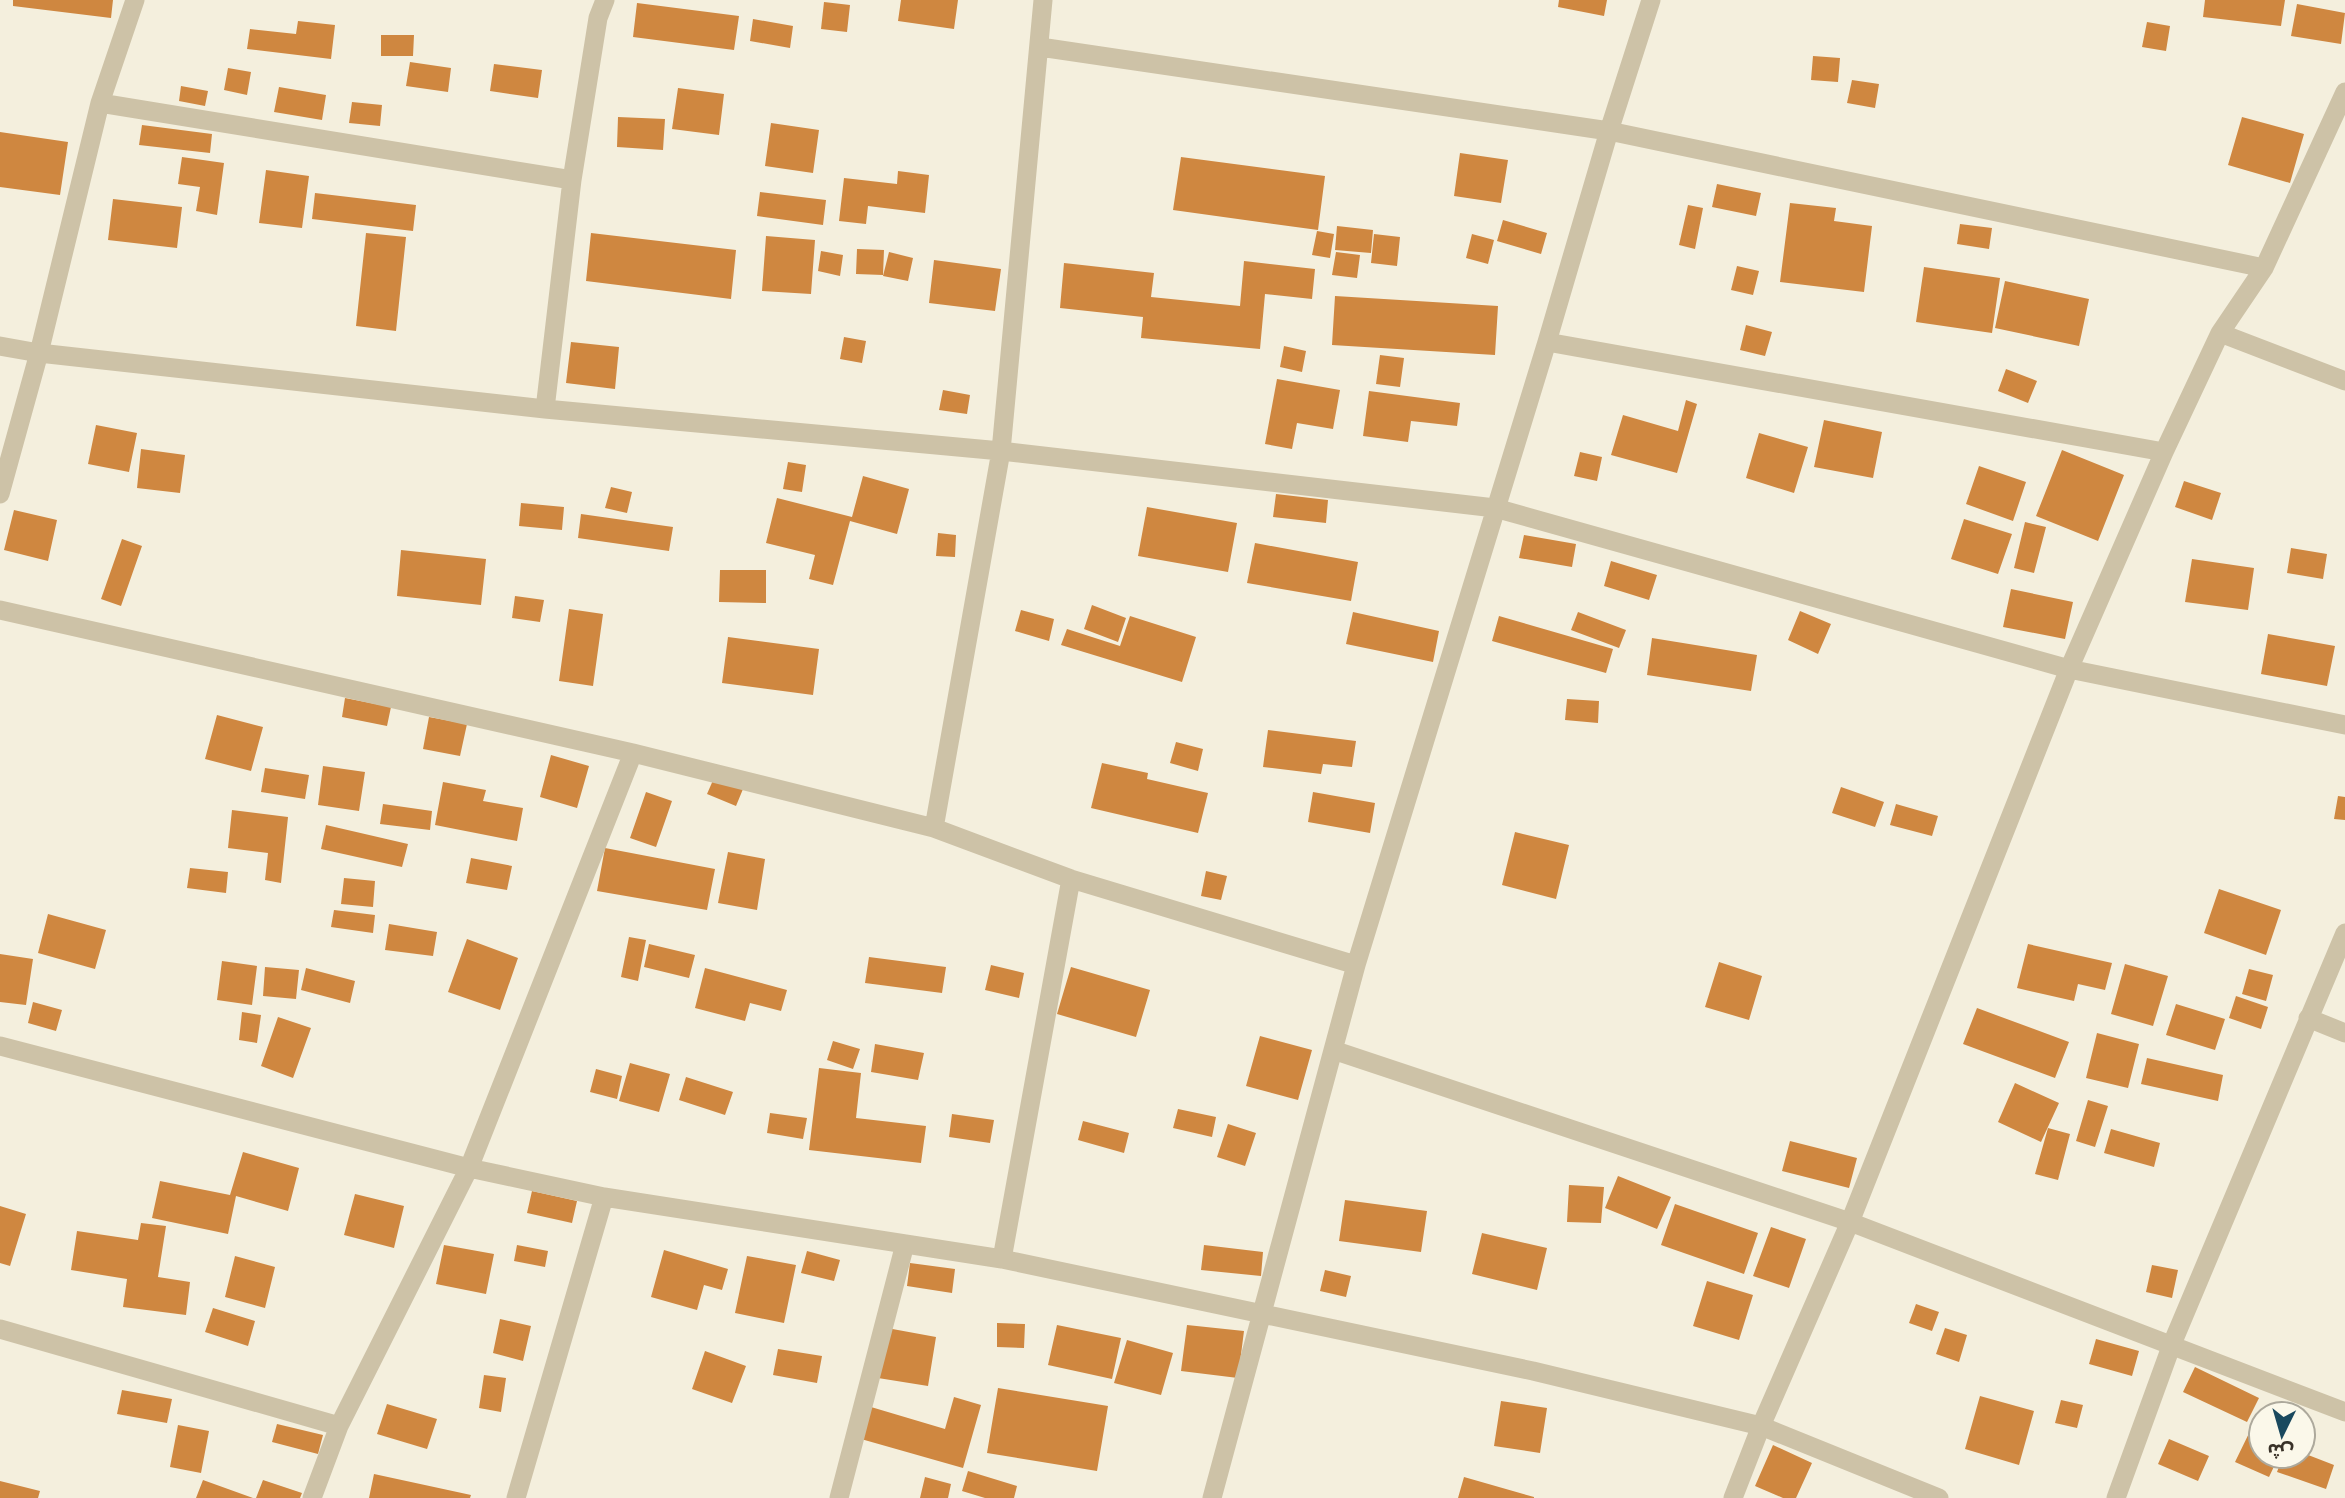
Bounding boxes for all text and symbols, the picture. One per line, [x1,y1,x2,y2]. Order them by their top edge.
north arrow [2247,1400,2317,1470]
text: ش [2267,1439,2295,1464]

